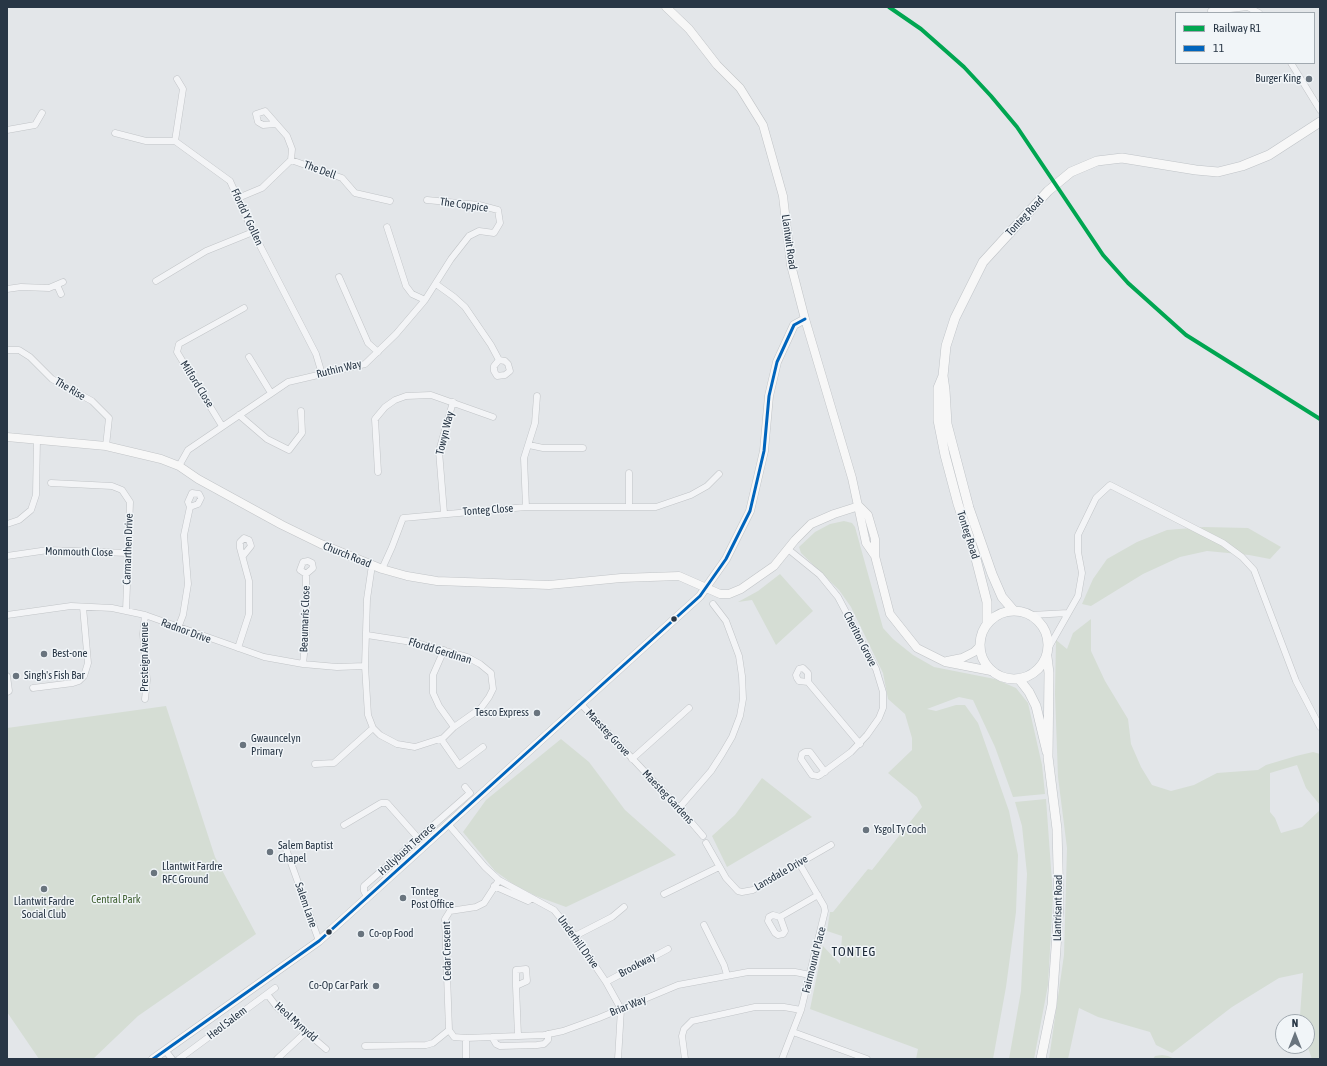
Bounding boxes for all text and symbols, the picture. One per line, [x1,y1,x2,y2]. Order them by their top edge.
legend [1175,12,1315,64]
text: Railway R1 [1213,21,1261,35]
text: 11 [1213,41,1224,55]
place label: Burger King [1255,72,1301,86]
marker: Burger King [1304,74,1314,84]
street label: The Dell [302,158,338,182]
street label: Ffordd Y Gollen [228,186,266,248]
street label: Tonteg Road [1003,193,1047,239]
street label: The Coppice [439,195,489,215]
street label: Llantwit Road [779,214,799,270]
street label: Ruthin Way [315,357,363,381]
street label: Milford Close [177,358,217,410]
street label: The Rise [52,375,88,403]
street label: Towyn Way [433,410,457,456]
street label: Tonteg Close [462,502,514,518]
street label: Tonteg Road [954,509,982,561]
street label: Carmarthen Drive [120,513,136,585]
street label: Church Road [321,539,373,571]
street label: Monmouth Close [45,545,113,559]
street label: Beaumaris Close [297,585,313,653]
street label: Cheriton Grove [841,609,879,669]
unlabelled marker [669,614,679,624]
street label: Radnor Drive [159,616,213,646]
street label: Presteign Avenue [138,622,152,692]
street label: Ffordd Gerdinan [407,635,473,667]
place label: Best-one [52,647,88,661]
marker: Best-one [39,649,49,659]
place label: Singh's Fish Bar [24,669,85,683]
marker: Singh's Fish Bar [11,671,21,681]
place label: Tesco Express [475,706,529,720]
street label: Maesteg Grove [583,707,633,759]
marker: Tesco Express [532,708,542,718]
place label: Gwauncelyn Primary [251,732,301,758]
marker: Gwauncelyn Primary [238,740,248,750]
street label: Maesteg Gardens [640,767,696,827]
street label: Hollybush Terrace [376,820,438,878]
place label: Ysgol Ty Coch [874,823,926,837]
marker: Ysgol Ty Coch [861,825,871,835]
place label: Salem Baptist Chapel [278,839,333,865]
marker: Salem Baptist Chapel [265,847,275,857]
street label: Lansdale Drive [752,852,810,894]
place label: Llantwit Fardre RFC Ground [162,860,223,886]
marker: Llantwit Fardre RFC Ground [149,868,159,878]
street label: Llantrisant Road [1051,875,1065,941]
street label: Salem Lane [292,881,320,929]
marker: Llantwit Fardre Social Club [39,884,49,894]
place label: Tonteg Post Office [411,885,454,911]
park label: Central Park [91,893,141,907]
marker: Tonteg Post Office [398,893,408,903]
place label: Llantwit Fardre Social Club [14,895,74,921]
street label: Underhill Drive [554,913,602,971]
street label: Cedar Crescent [440,921,454,981]
street label: Fairmound Place [799,925,829,995]
unlabelled marker [324,927,334,937]
place label: Co-op Food [369,927,414,941]
marker: Co-op Food [356,929,366,939]
district label: TONTEG [832,944,876,960]
street label: Brookway [616,950,658,980]
place label: Co-Op Car Park [309,979,368,993]
marker: Co-Op Car Park [371,981,381,991]
street label: Briar Way [608,993,648,1019]
street label: Heol Mynydd [272,999,320,1045]
street label: Heol Salem [205,1004,249,1042]
north arrow [1275,1014,1315,1054]
text: N [1292,1017,1298,1029]

